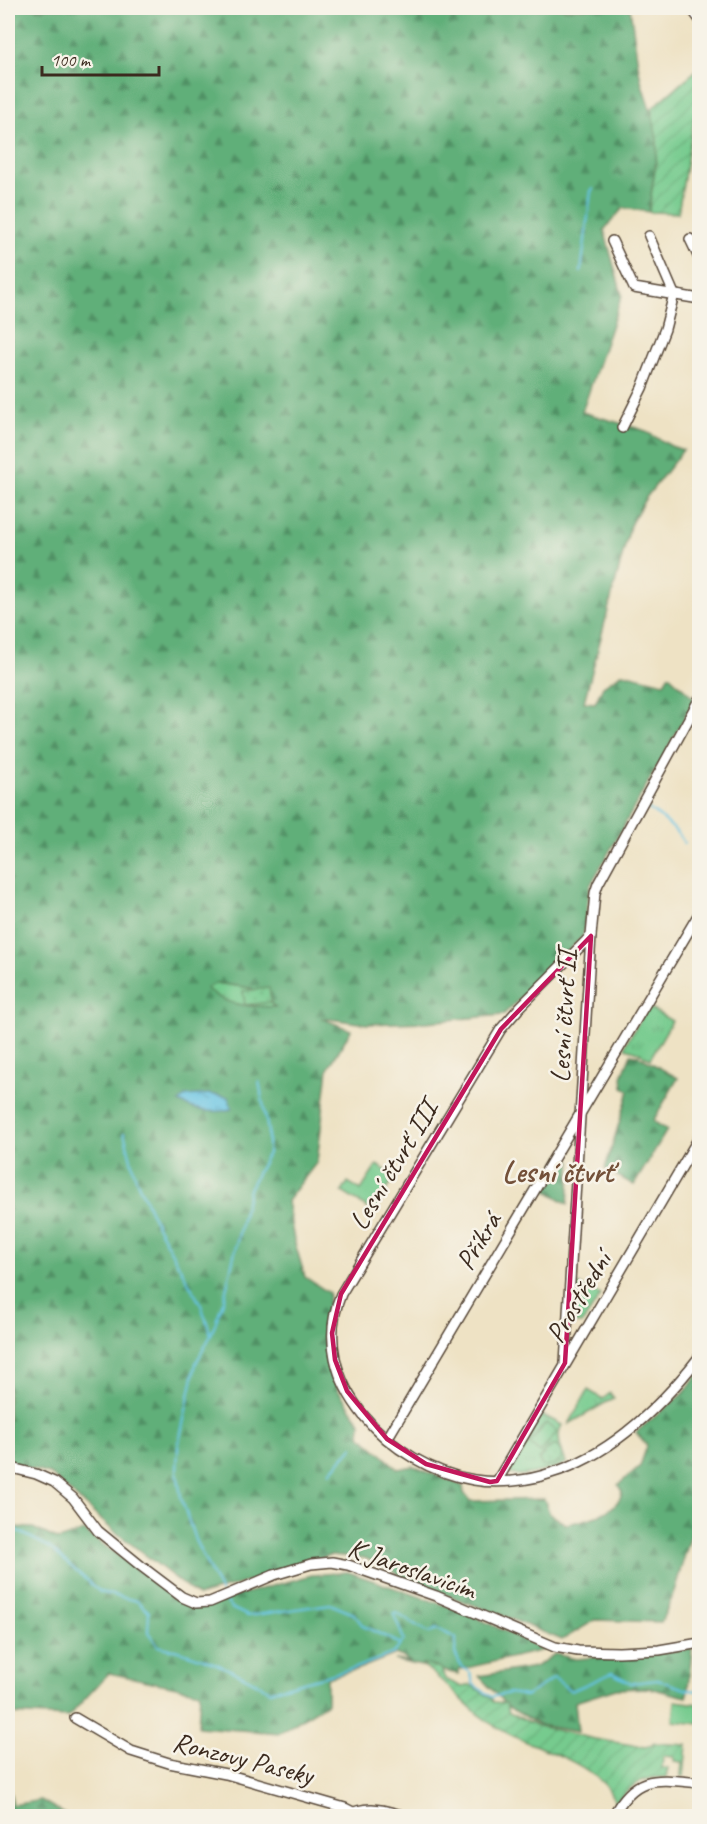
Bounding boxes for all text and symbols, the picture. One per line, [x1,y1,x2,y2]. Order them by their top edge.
scale bar [42,39,159,77]
text: 100 m [51,49,92,71]
street label: Lesní čtvrť II [542,943,584,1083]
street label: Lesní čtvrť III [341,1089,448,1236]
district label: Lesní čtvrť [502,1153,619,1191]
street label: Příkrá [447,1204,510,1276]
street label: Prostřední [537,1240,622,1349]
street label: K Jaroslavicím [344,1530,483,1607]
street label: Ronzovy Paseky [169,1724,319,1793]

